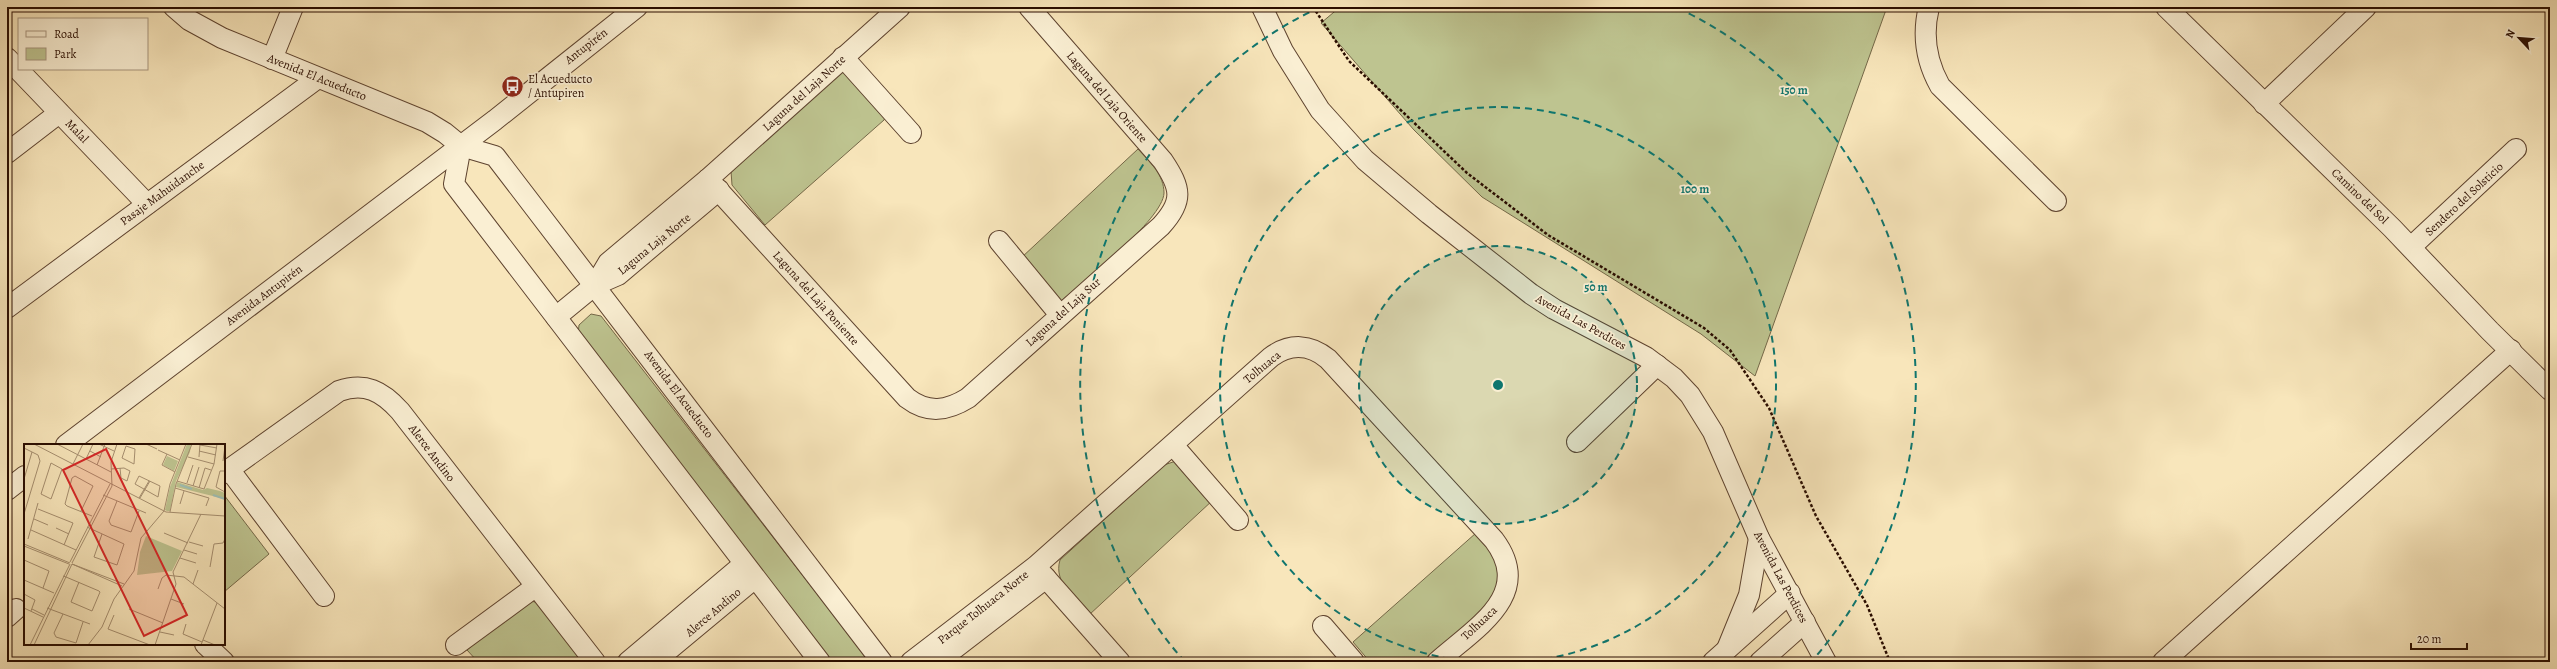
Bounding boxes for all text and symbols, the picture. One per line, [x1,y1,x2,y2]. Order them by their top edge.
legend [18,18,148,70]
north arrow [2499,18,2539,58]
street label: Antupirén [561,24,611,68]
text: Road [54,26,80,42]
text: N [2502,27,2519,41]
text: Park [54,46,77,62]
street label: Laguna del Laja Oriente [1063,48,1151,146]
street label: Avenida El Acueducto [264,49,369,104]
street label: Laguna del Laja Norte [759,51,849,135]
place label: El Acueducto / Antupiren [528,71,592,101]
bus stop icon: El Acueducto / Antupiren [499,73,525,99]
text: 150 m [1780,82,1808,98]
street label: Malal [62,116,92,146]
street label: Pasaje Mahuidanche [117,157,207,229]
street label: Sendero del Solsticio [2421,159,2507,239]
street label: Camino del Sol [2328,165,2392,227]
text: 100 m [1681,181,1709,197]
street label: Laguna Laja Norte [614,210,694,278]
street label: Laguna del Laja Poniente [769,247,863,349]
street label: Avenida Antupirén [222,261,306,330]
street label: Laguna del Laja Sur [1022,274,1104,350]
text: 50 m [1584,279,1608,295]
street label: Avenida Las Perdices [1532,290,1629,354]
street label: Avenida El Acueducto [640,346,717,441]
street label: Tolhuaca [1240,347,1284,387]
centre of rings [1491,378,1505,392]
street label: Alerce Andino [405,420,459,485]
inset map [24,444,225,645]
street label: Avenida Las Perdices [1750,528,1812,626]
street label: Parque Tolhuaca Norte [934,566,1032,648]
street label: Alerce Andino [681,584,744,641]
street label: Tolhuaca [1458,602,1501,644]
scale bar [2411,625,2467,651]
text: 20 m [2417,631,2441,647]

